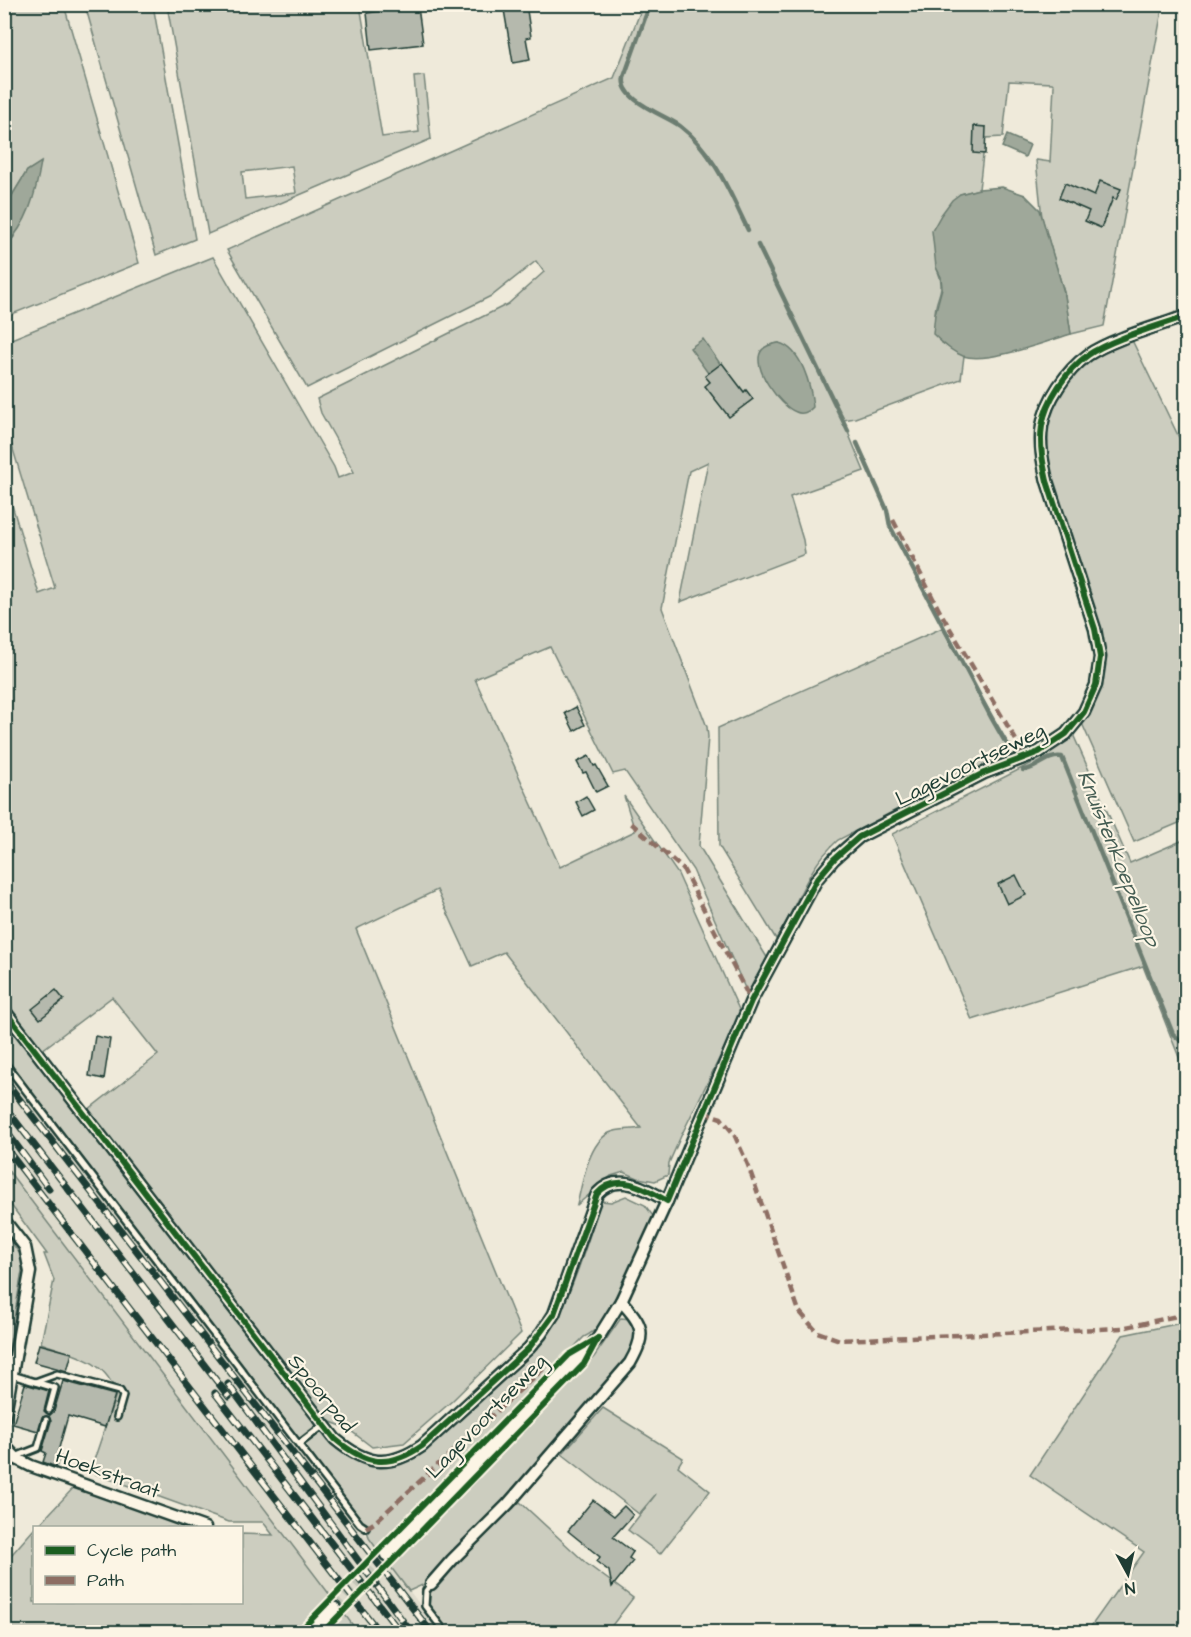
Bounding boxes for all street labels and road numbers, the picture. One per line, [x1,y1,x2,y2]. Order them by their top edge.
street label: Lagevoortseweg [891,716,1051,815]
street label: Lagevoortseweg [419,1347,555,1486]
street label: Spoorpad [280,1348,362,1440]
street label: Hoekstraat [52,1441,165,1506]

